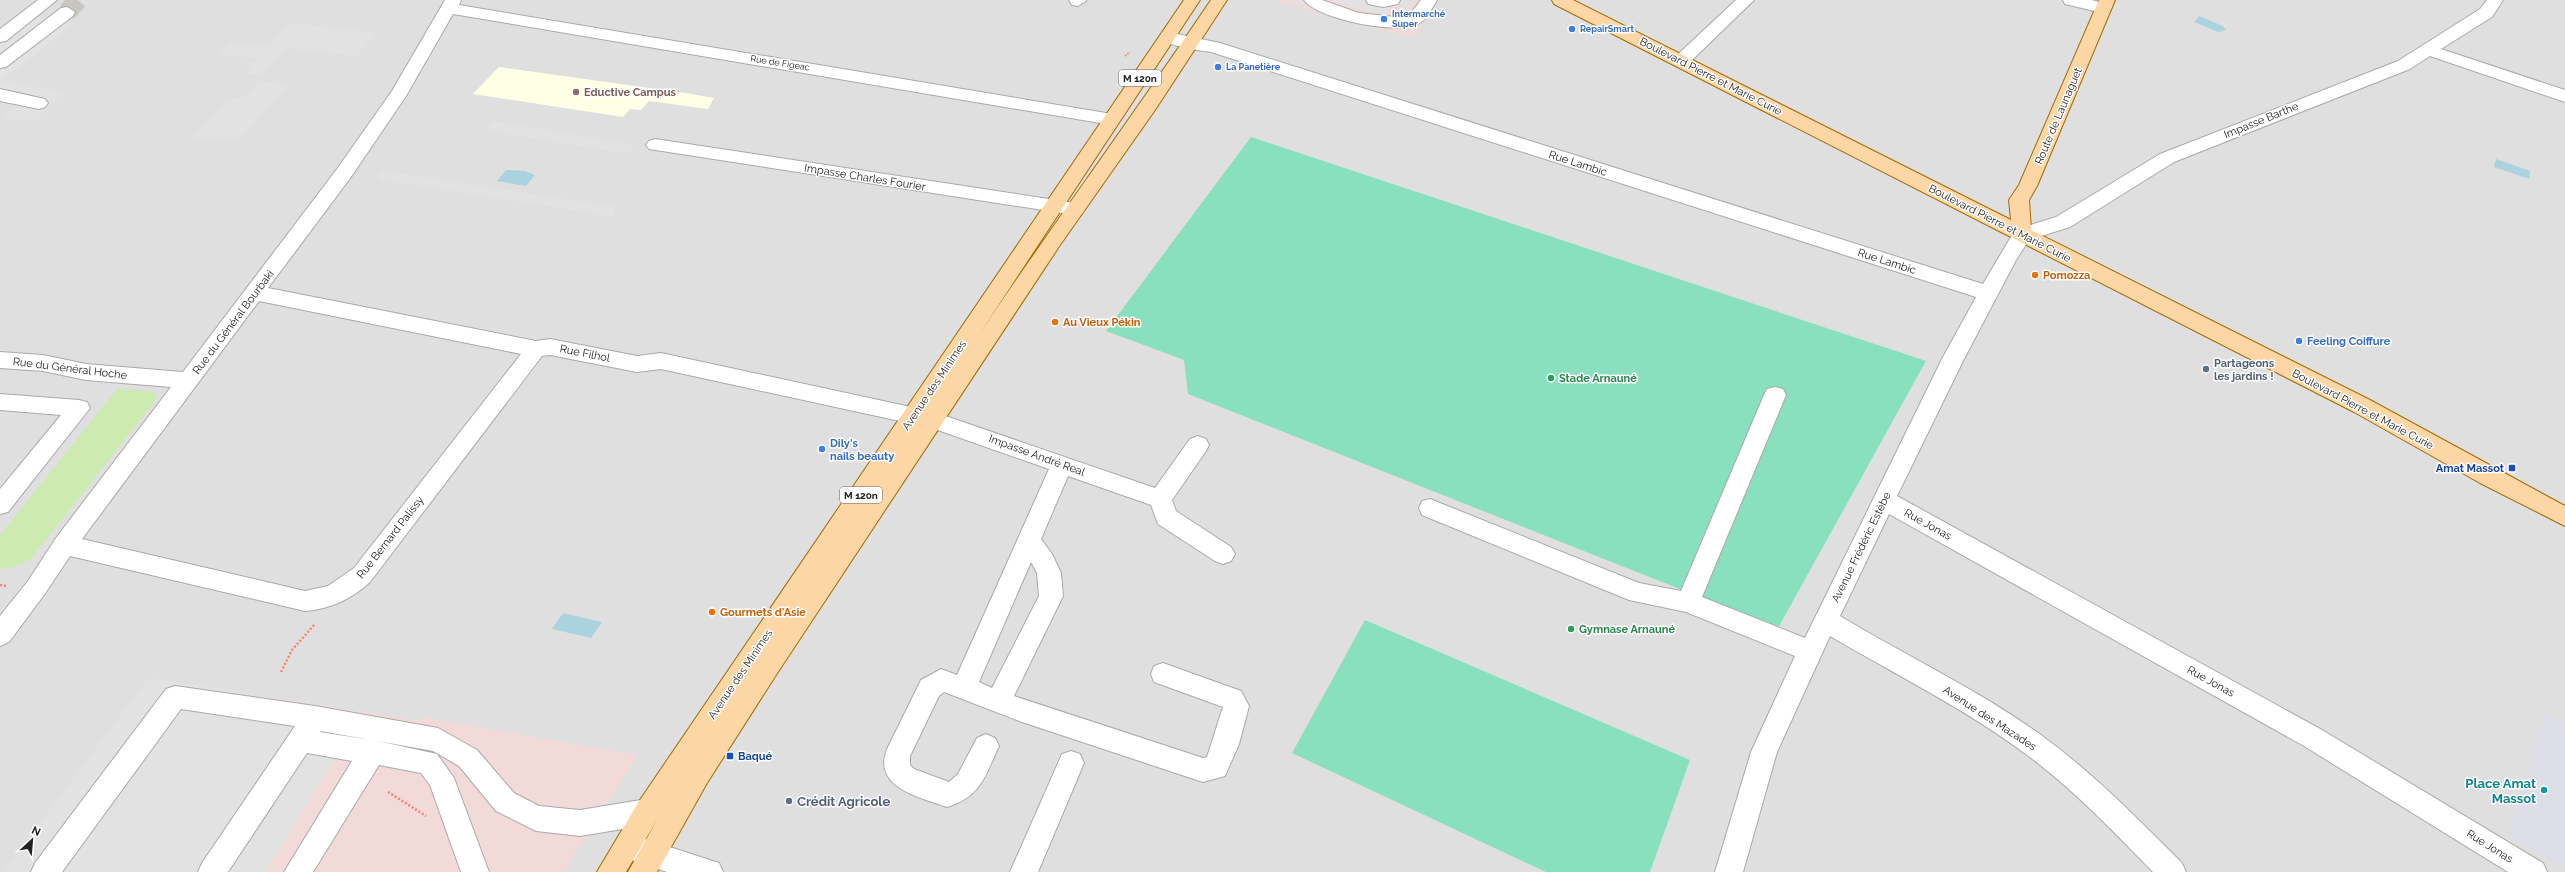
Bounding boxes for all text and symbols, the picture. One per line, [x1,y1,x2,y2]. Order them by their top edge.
place label: Intermarché Super [1392,9,1446,29]
marker: Intermarché Super [1379,14,1389,24]
marker: RepairSmart [1567,24,1577,34]
place label: RepairSmart [1580,24,1634,34]
street label: Boulevard Pierre et Marie Curie [1637,35,1785,118]
street label: Rue de Figeac [750,53,810,73]
marker: La Panetière [1213,62,1223,72]
place label: La Panetière [1226,62,1281,72]
street label: Route de Launaguet [2032,66,2085,167]
road number: M 120n [1119,70,1161,86]
place label: Eductive Campus [584,86,677,99]
marker: Eductive Campus [571,87,581,97]
street label: Impasse Barthe [2222,99,2301,141]
street label: Rue Lambic [1547,148,1609,179]
street label: Impasse Charles Fourier [803,161,927,194]
street label: Boulevard Pierre et Marie Curie [1926,182,2074,265]
street label: Rue Lambic [1856,246,1918,277]
street label: Rue du Général Bourbaki [190,268,277,377]
place label: Pomozza [2043,269,2090,282]
marker: Pomozza [2030,270,2040,280]
place label: Au Vieux Pékin [1063,316,1141,329]
marker: Au Vieux Pékin [1050,317,1060,327]
place label: Feeling Coiffure [2307,335,2391,348]
marker: Feeling Coiffure [2294,336,2304,346]
street label: Avenue des Minimes [900,338,969,433]
street label: Rue Filhol [559,342,611,365]
street label: Rue du Général Hoche [12,355,128,382]
place label: Partageons les jardins ! [2214,357,2275,383]
marker: Partageons les jardins ! [2201,364,2211,374]
street label: Boulevard Pierre et Marie Curie [2290,367,2436,453]
place label: Stade Arnauné [1559,372,1637,385]
marker: Stade Arnauné [1546,373,1556,383]
street label: Impasse André Real [987,432,1087,479]
place label: Dily's nails beauty [830,437,894,463]
marker: Dily's nails beauty [817,444,827,454]
place label: Amat Massot [2436,462,2505,475]
marker: Amat Massot [2507,463,2517,473]
road number: M 120n [840,487,882,503]
street label: Avenue Frédéric Estèbe [1829,489,1894,605]
street label: Rue Bernard Palissy [354,494,427,581]
street label: Rue Jonas [1902,506,1954,543]
place label: Gourmets d'Asie [720,606,806,619]
marker: Gourmets d'Asie [707,607,717,617]
place label: Gymnase Arnauné [1579,623,1675,636]
marker: Gymnase Arnauné [1566,624,1576,634]
street label: Avenue des Minimes [706,627,775,722]
street label: Rue Jonas [2185,663,2237,700]
street label: Avenue des Mazades [1941,683,2039,753]
place label: Baqué [738,750,773,763]
marker: Baqué [725,751,735,761]
place label: Place Amat Massot [2465,776,2536,806]
marker: Place Amat Massot [2539,785,2549,795]
place label: Crédit Agricole [797,794,890,809]
marker: Crédit Agricole [784,796,794,806]
north arrow [12,820,52,860]
text: N [30,824,43,839]
street label: Rue Jonas [2464,827,2515,866]

